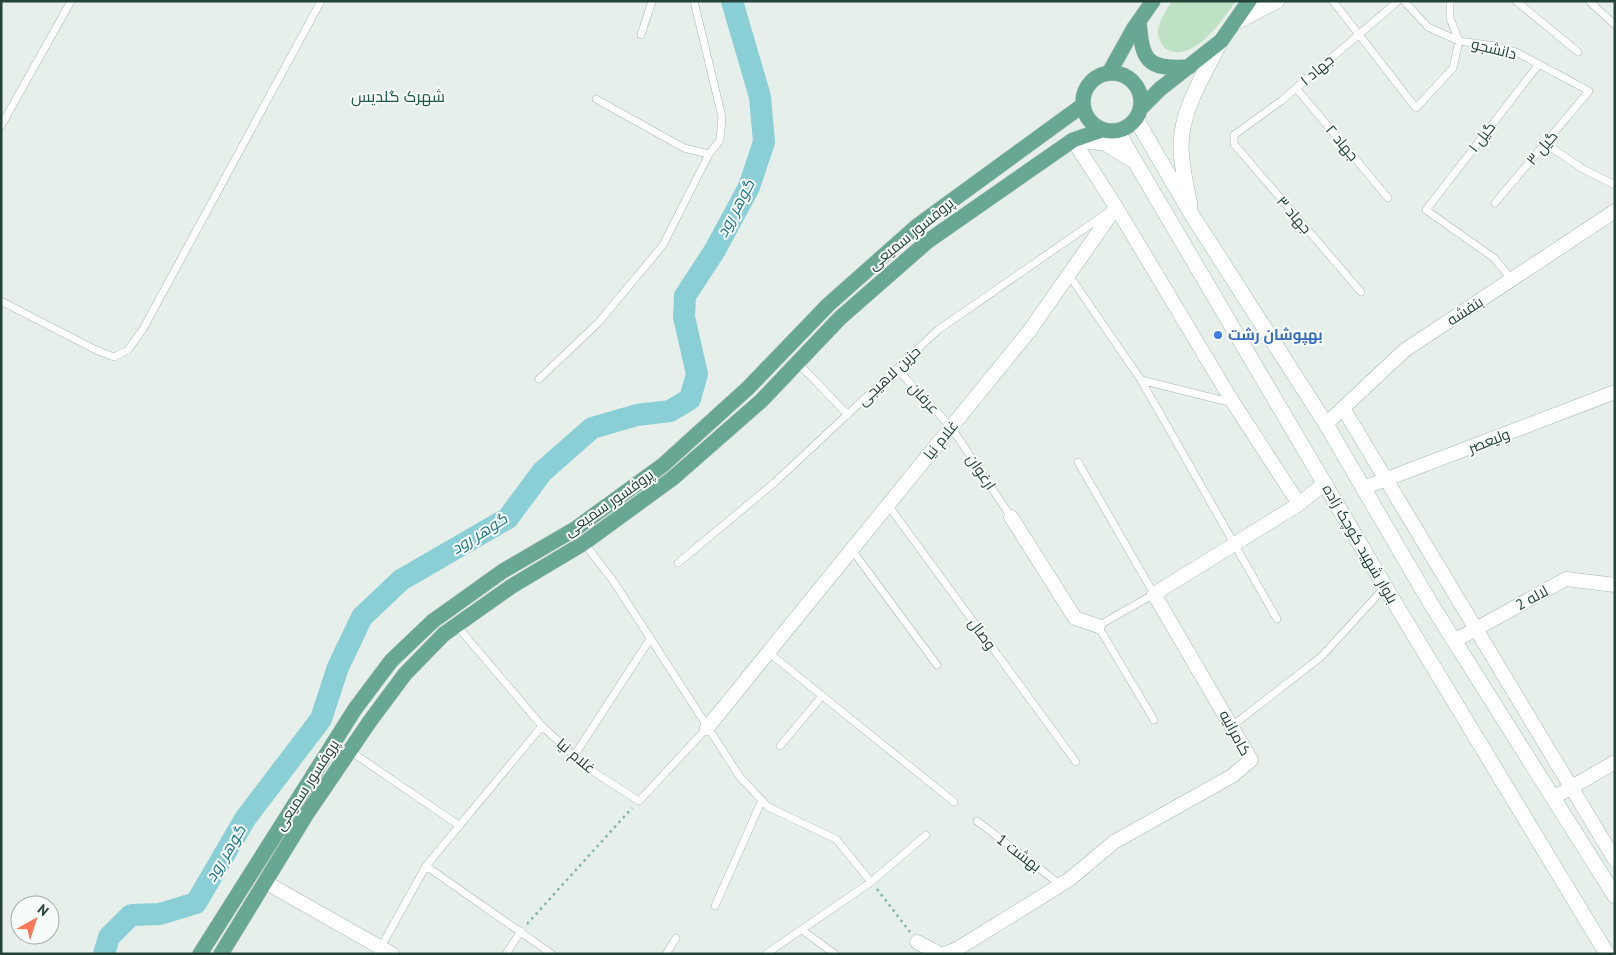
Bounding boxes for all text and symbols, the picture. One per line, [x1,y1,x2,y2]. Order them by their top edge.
street label: دانشجو [1470,34,1519,63]
street label: جهاد ۱ [1296,50,1338,90]
district label: شهرک گلدیس [351,86,445,107]
street label: گیل ۱ [1464,118,1500,156]
street label: جهاد ۲ [1321,121,1363,165]
street label: گیل ۳ [1522,127,1562,169]
water label: گوهر رود [711,176,759,240]
street label: جهاد ۳ [1272,192,1316,238]
street label: پروفسور سمیعی [864,193,958,275]
street label: بنفشه [1443,292,1486,329]
place label: بهپوشان رشت [1228,325,1323,345]
marker: بهپوشان رشت [1212,329,1224,341]
street label: حزین لاهیجی [853,342,925,410]
street label: عرفان [904,378,944,418]
street label: غلام نیا [919,416,963,464]
street label: ولیعصر [1464,424,1512,457]
street label: ارغوان [962,450,1000,494]
street label: پروفسور سمیعی [560,465,658,541]
street label: بلوار شهید کوچک زاده [1318,481,1402,607]
water label: گوهر رود [447,508,511,558]
street label: لاله 2 [1512,581,1552,614]
street label: وصال [964,614,1000,653]
street label: کامرانیه [1216,707,1255,759]
street label: غلام نیا [552,734,600,778]
street label: پروفسور سمیعی [270,736,344,834]
water label: گوهر رود [200,821,250,885]
street label: بهشت 1 [993,830,1045,876]
north arrow [10,895,60,945]
text: N [34,900,52,920]

